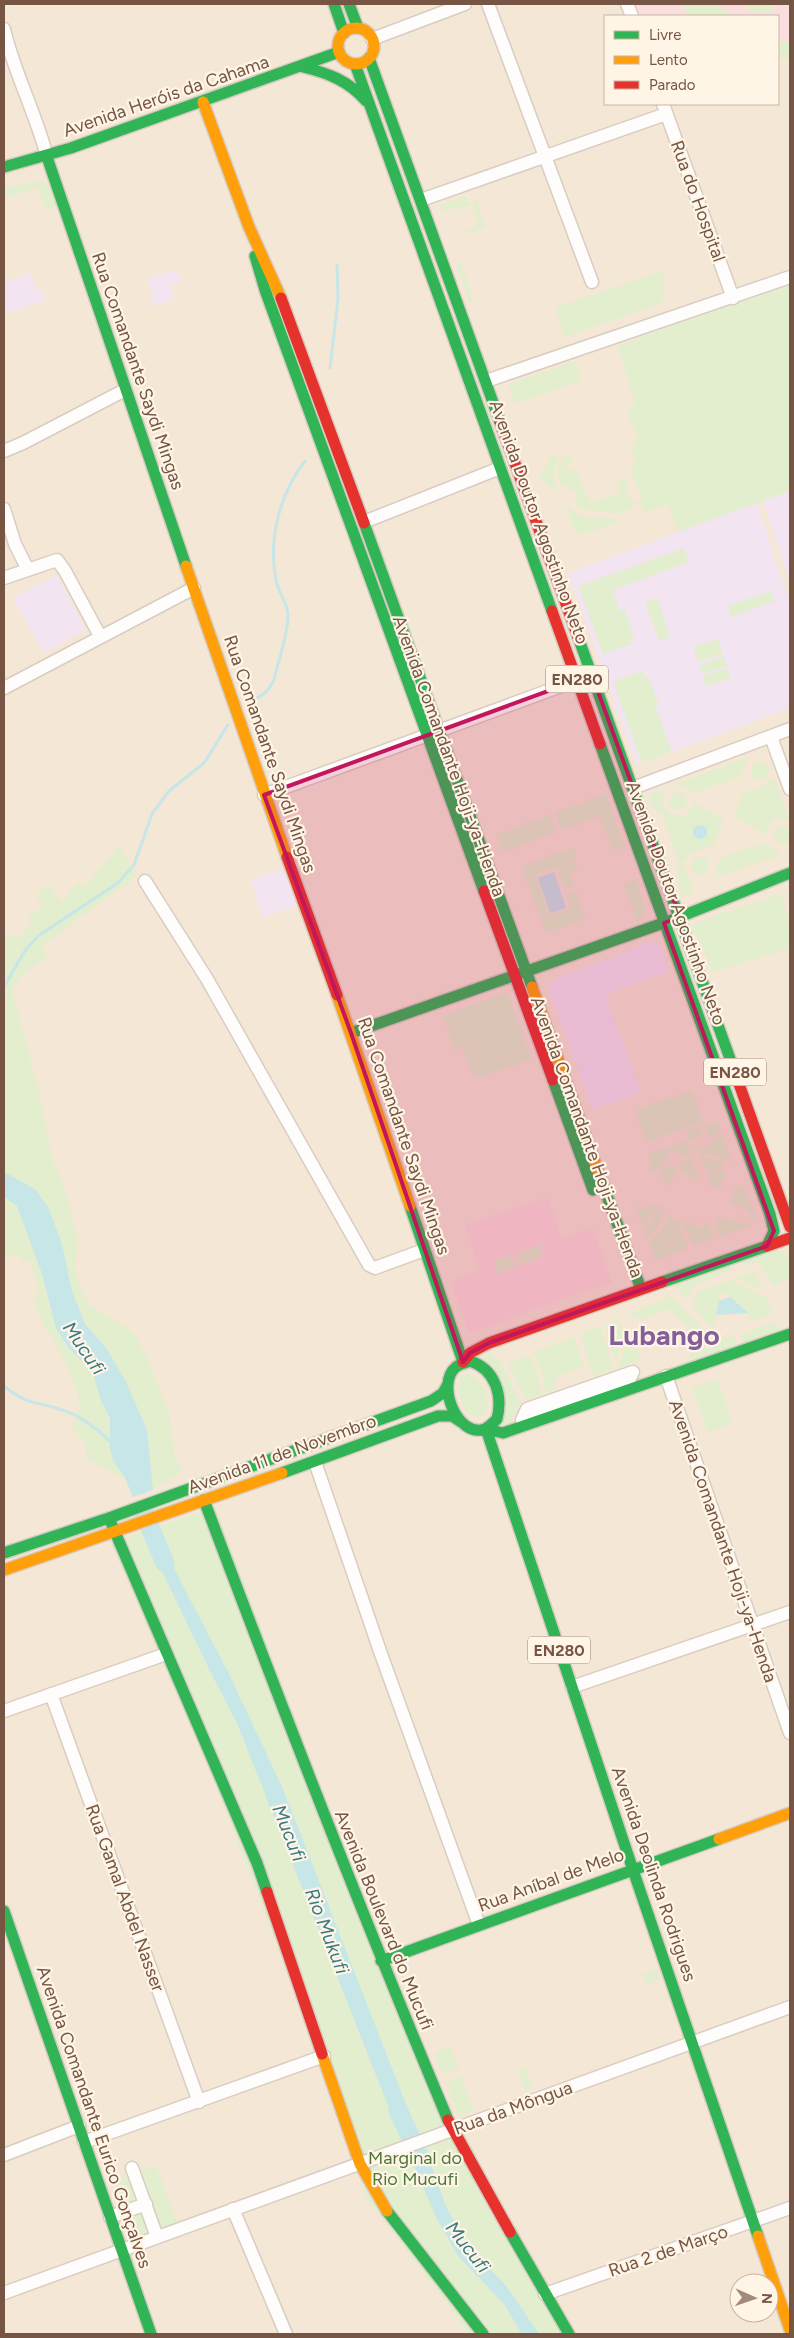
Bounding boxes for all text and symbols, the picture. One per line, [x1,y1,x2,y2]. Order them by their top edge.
legend [604,15,779,105]
text: Livre [649,26,681,44]
street label: Avenida Heróis da Cahama [60,50,272,142]
text: Lento [649,51,688,69]
text: Parado [649,76,696,94]
street label: Rua do Hospital [666,137,730,265]
street label: Rua Comandante Saydi Mingas [87,249,189,493]
street label: Avenida Doutor Agostinho Neto [484,397,594,647]
street label: Avenida Comandante Hoji-ya-Henda [388,612,510,900]
street label: Rua Comandante Saydi Mingas [219,632,321,876]
road number: EN280 [546,666,608,692]
street label: Avenida Doutor Agostinho Neto [621,778,731,1028]
street label: Avenida Comandante Hoji-ya-Henda [526,993,648,1281]
street label: Rua Comandante Saydi Mingas [353,1014,455,1258]
road number: EN280 [704,1058,766,1086]
water label: Mucufi [58,1317,110,1379]
district label: Lubango [608,1318,720,1352]
street label: Avenida Comandante Hoji-ya-Henda [664,1397,782,1685]
street label: Avenida 11 de Novembro [185,1410,379,1498]
road number: EN280 [528,1636,590,1664]
street label: Avenida Deolinda Rodrigues [607,1764,701,1984]
street label: Rua Gamal Abdel Nasser [81,1801,169,1995]
water label: Mucufi [267,1801,311,1865]
street label: Avenida Boulevard do Mucufi [330,1807,438,2033]
street label: Rua Aníbal de Melo [475,1843,627,1917]
water label: Rio Mukufi [300,1885,354,1978]
street label: Avenida Comandante Eurico Gonçalves [32,1963,156,2271]
street label: Rua da Môngua [451,2076,575,2140]
park label: Marginal do Rio Mucufi [368,2147,462,2190]
water label: Mucufi [441,2217,496,2278]
street label: Rua 2 de Março [605,2220,731,2282]
north arrow [729,2273,779,2323]
text: N [758,2293,775,2304]

